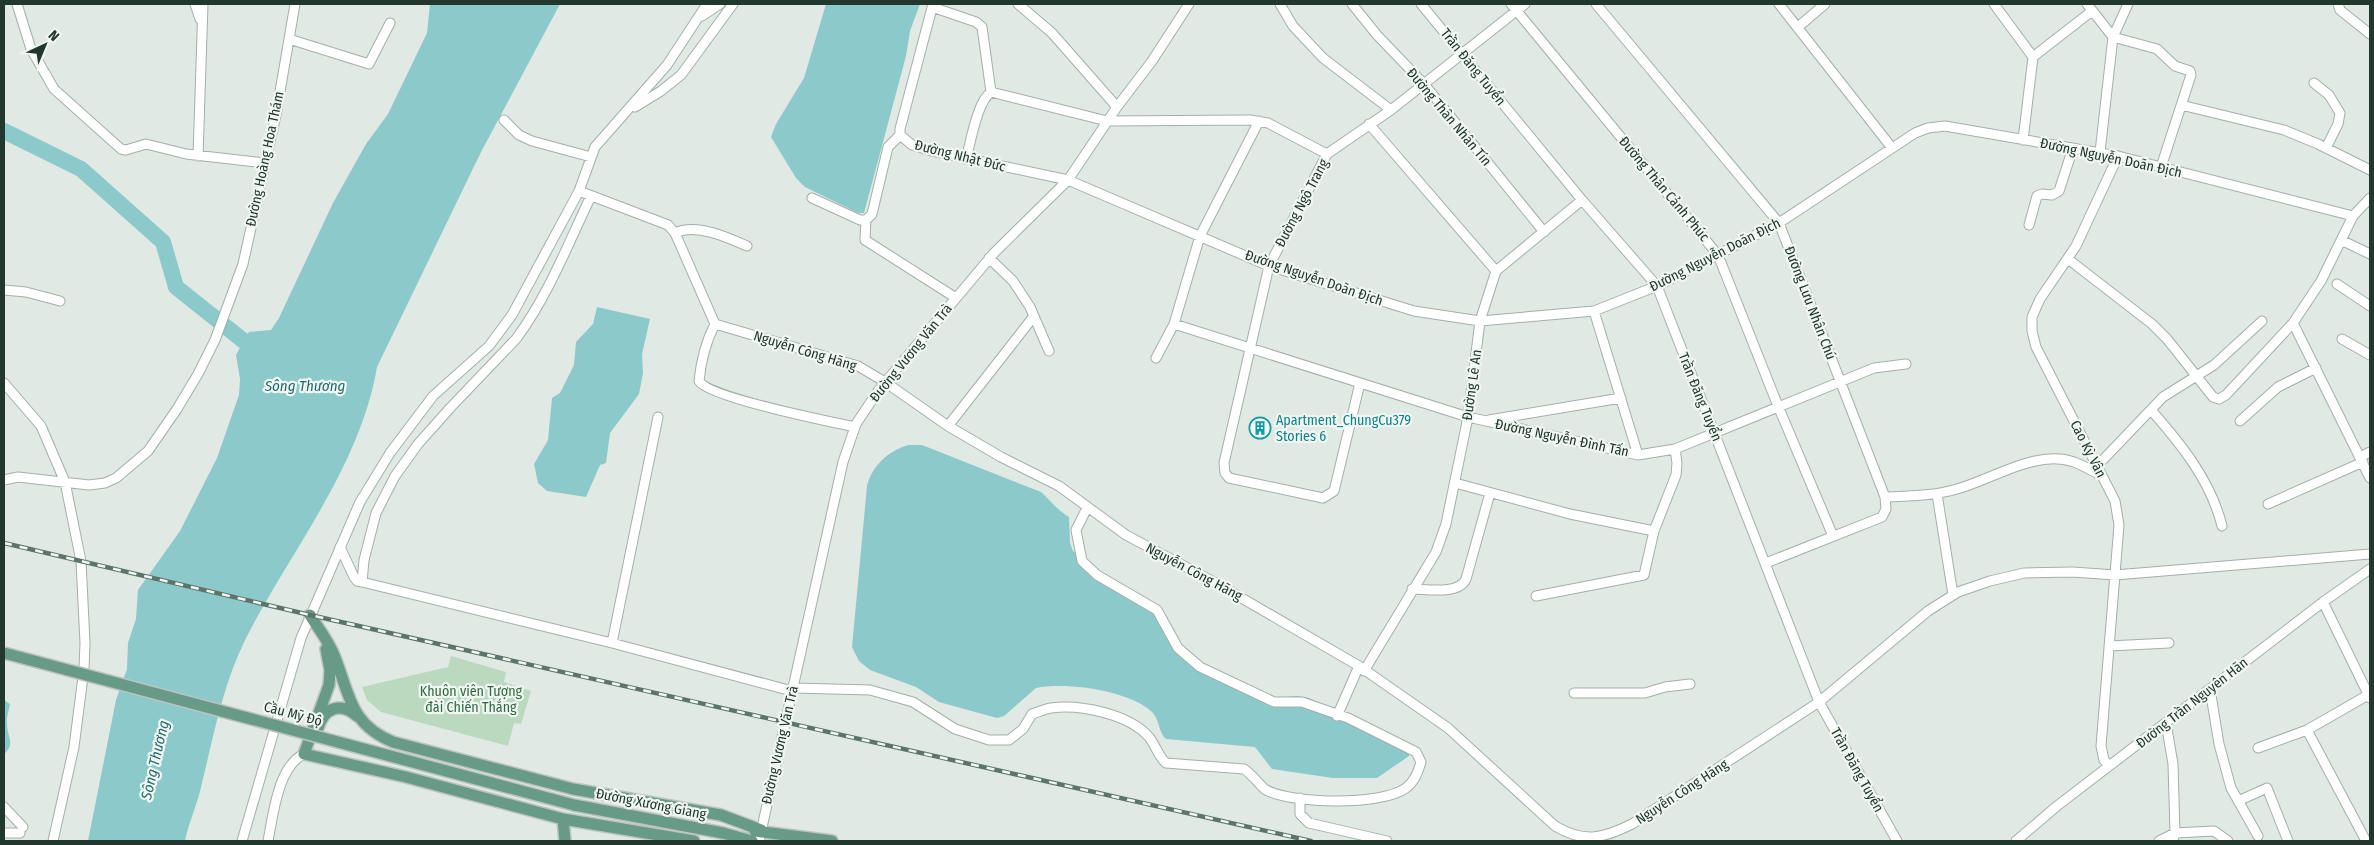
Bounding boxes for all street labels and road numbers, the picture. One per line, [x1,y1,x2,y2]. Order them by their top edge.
street label: Trần Đăng Tuyển [1437,24,1510,109]
street label: Đường Thân Nhân Tín [1403,65,1495,169]
street label: Đường Hoàng Hoa Thám [242,90,288,228]
street label: Đường Thân Cảnh Phúc [1615,133,1713,245]
street label: Đường Nguyễn Doãn Địch [2038,135,2184,181]
street label: Đường Nhật Đức [913,137,1007,175]
street label: Đường Ngô Trang [1272,156,1333,250]
street label: Đường Nguyễn Doãn Địch [1647,215,1783,295]
street label: Đường Lưu Nhân Chú [1781,244,1839,362]
street label: Đường Nguyễn Doãn Địch [1243,246,1385,310]
street label: Đường Vương Văn Trà [866,300,956,405]
street label: Nguyễn Công Hãng [751,327,859,375]
street label: Đường Lê An [1459,348,1485,422]
street label: Trần Đăng Tuyển [1675,350,1726,444]
street label: Đường Nguyễn Đình Tấn [1493,415,1631,461]
street label: Cao Kỳ Vân [2066,417,2110,481]
street label: Nguyễn Công Hãng [1143,539,1245,605]
street label: Đường Trần Nguyên Hãn [2132,653,2251,752]
street label: Đường Vương Văn Trà [758,684,802,806]
street label: Cầu Mỹ Độ [262,697,324,730]
street label: Trần Đăng Tuyển [1827,724,1888,815]
street label: Nguyễn Công Hãng [1633,756,1732,828]
street label: Đường Xương Giang [594,785,708,823]

